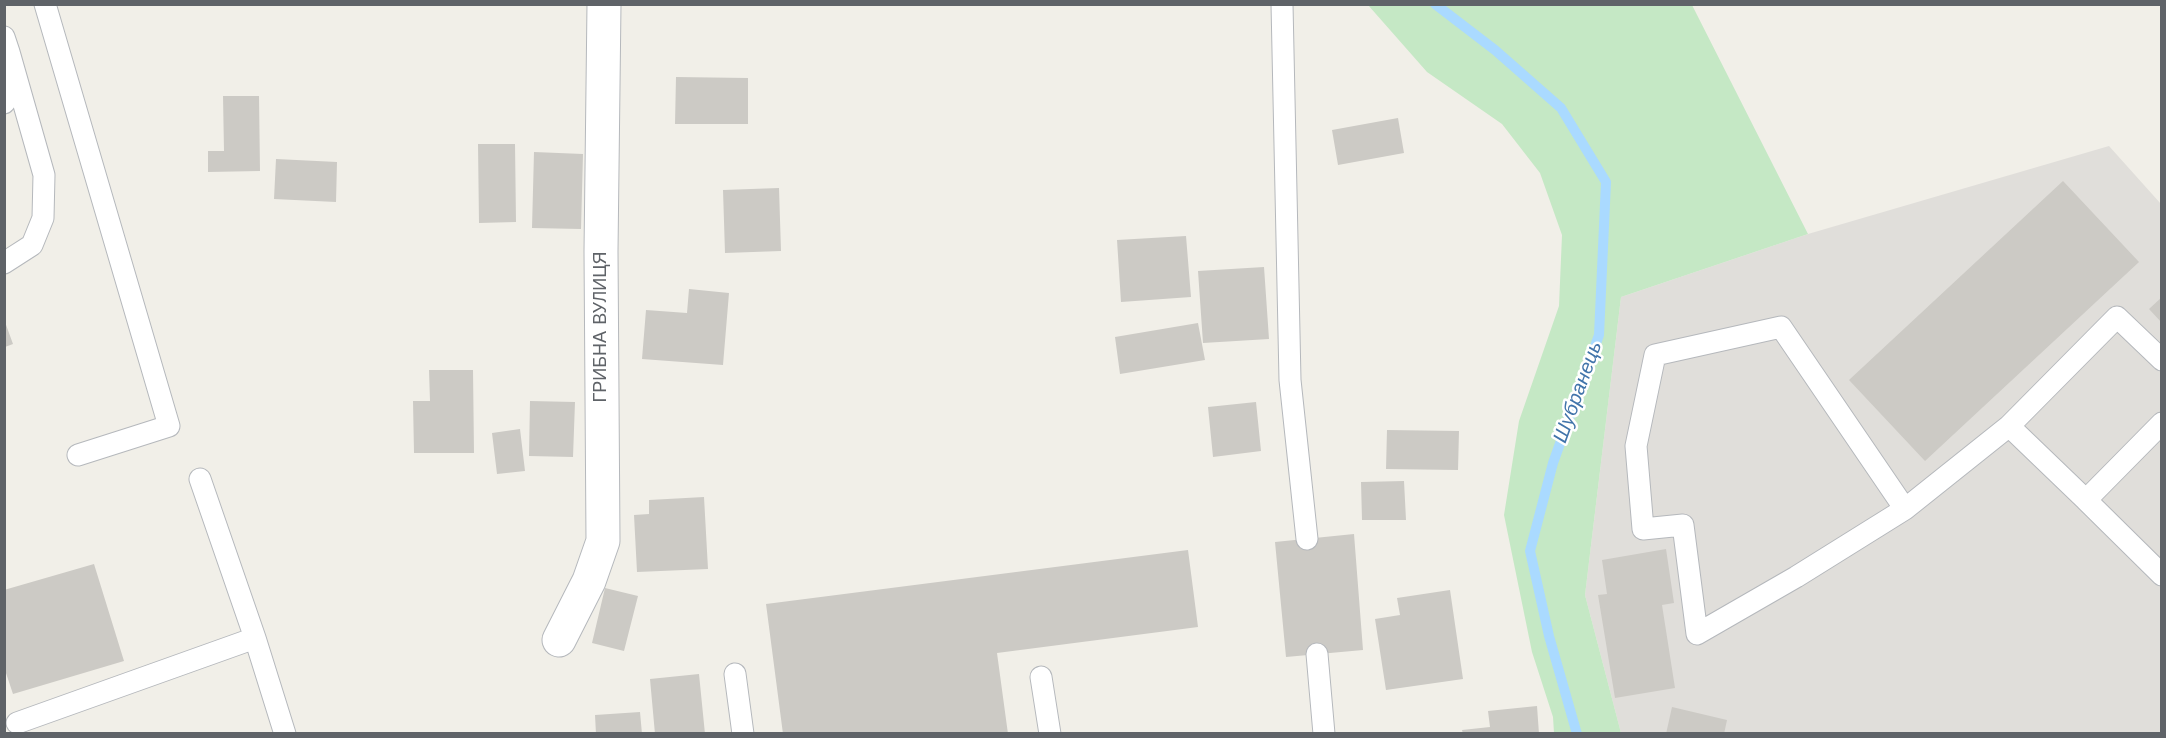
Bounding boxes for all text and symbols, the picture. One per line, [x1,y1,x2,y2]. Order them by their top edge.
street label: ГРИБНА ВУЛИЦЯ [590,252,612,402]
water label: Шубранець [1549,338,1607,446]

